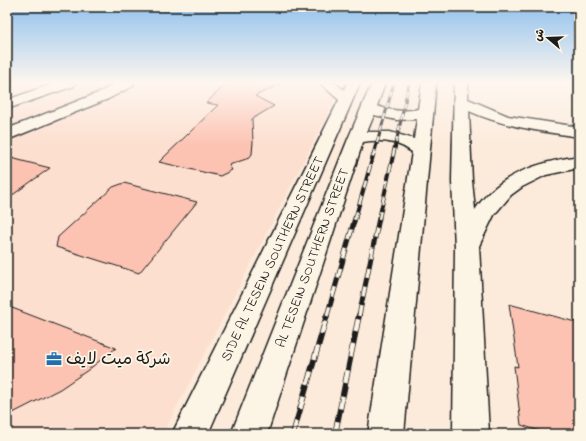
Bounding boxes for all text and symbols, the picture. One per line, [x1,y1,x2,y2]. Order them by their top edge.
north arrow [528,18,568,58]
text: ش [530,27,549,43]
street label: SIDE AL TESEIN SOUTHERN STREET [216,153,330,365]
street label: AL TESEIN SOUTHERN STREET [271,165,355,351]
place label: شركة ميت لايف [66,347,171,372]
office icon: شركة ميت لايف [45,350,63,368]

